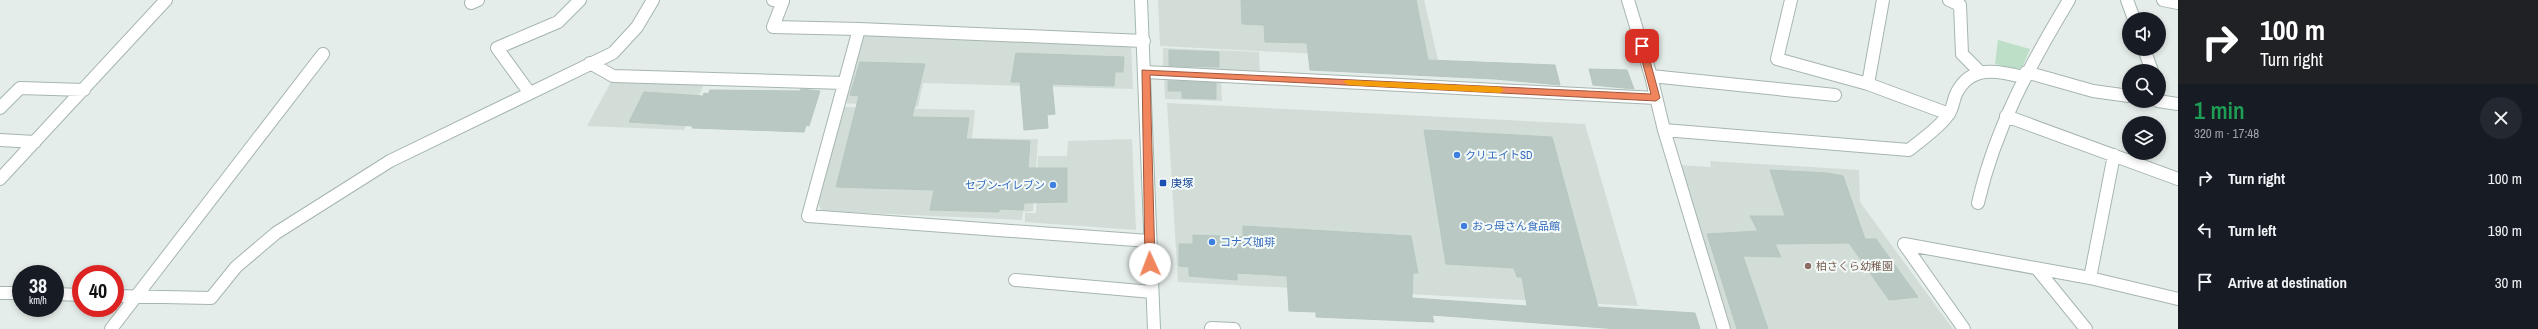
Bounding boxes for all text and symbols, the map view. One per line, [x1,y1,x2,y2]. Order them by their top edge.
text: 100 m [2260,11,2325,49]
map controls [2122,12,2166,160]
button: sound [2122,12,2166,56]
icon: right [2194,16,2246,68]
pin [1625,29,1659,63]
icon: arrive [1631,35,1653,57]
text: Turn right [2260,47,2323,72]
button: search [2122,64,2166,108]
text: 1 min [2194,94,2245,126]
button: close [2480,97,2522,139]
button: layers [2122,116,2166,160]
text: 320 m · 17:48 [2194,125,2259,142]
place label: クリエイトSD [1465,148,1533,162]
marker: クリエイトSD [1452,150,1462,160]
icon: right [2194,167,2216,189]
text: Turn right [2228,168,2285,189]
text: 100 m [2488,168,2522,189]
place label: 庚塚 [1171,176,1193,190]
place label: セブン-イレブン [965,178,1045,192]
marker: 庚塚 [1158,178,1168,188]
marker: セブン-イレブン [1048,180,1058,190]
place label: おっ母さん食品館 [1472,219,1560,233]
icon: left [2194,219,2216,241]
text: Turn left [2228,220,2276,241]
text: 190 m [2488,220,2522,241]
marker: おっ母さん食品館 [1459,221,1469,231]
place label: コナズ珈琲 [1220,235,1275,249]
marker: コナズ珈琲 [1207,237,1217,247]
position arrow [1129,243,1171,285]
place label: 柏さくら幼稚園 [1816,259,1893,273]
marker: 柏さくら幼稚園 [1803,261,1813,271]
speed limit sign: 40 [72,265,124,317]
icon: arrive [2194,271,2216,293]
text: 38 [29,272,47,299]
text: Arrive at destination [2228,272,2347,293]
text: 30 m [2495,272,2522,293]
text: km/h [29,294,47,307]

